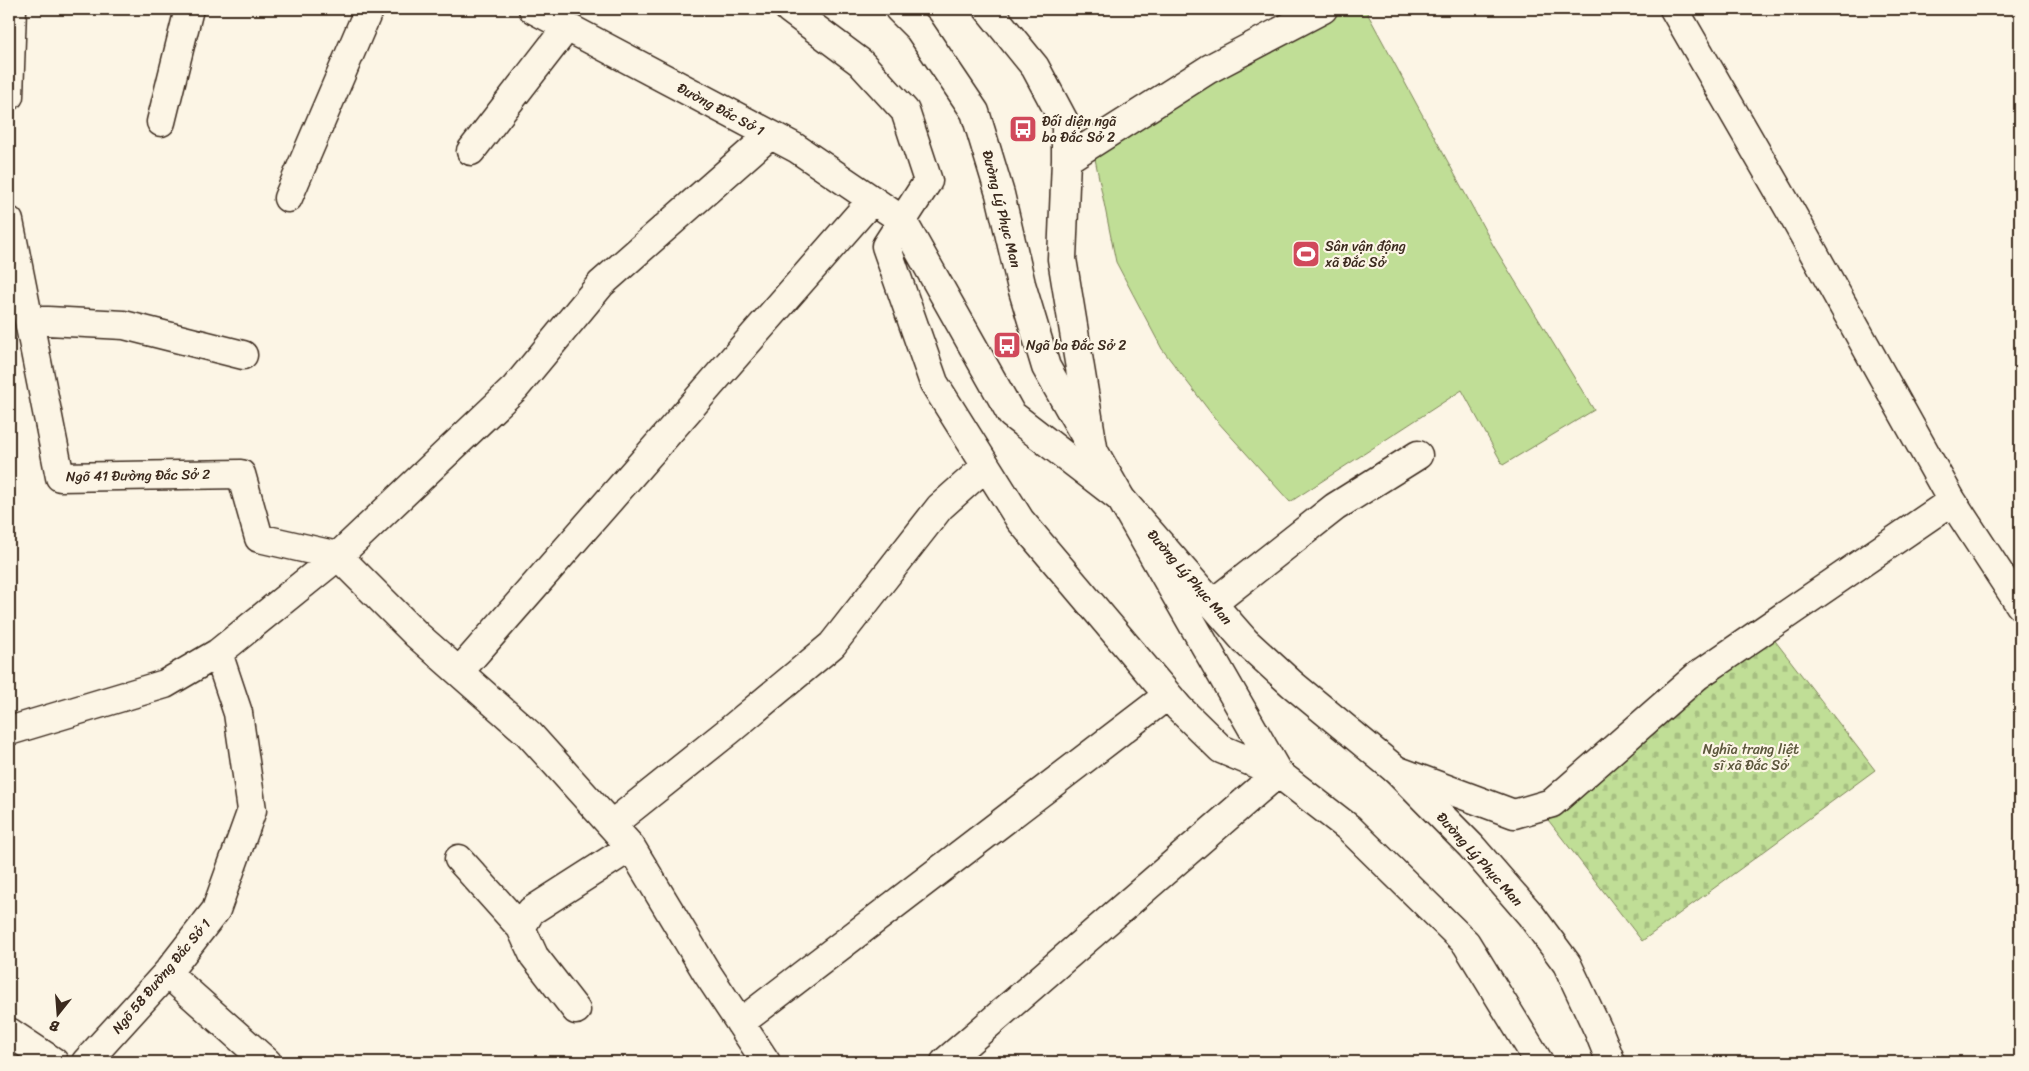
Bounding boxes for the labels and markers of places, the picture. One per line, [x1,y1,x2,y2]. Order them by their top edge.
place label: Đối diện ngã ba Đắc Sở 2 [1042,109,1117,150]
bus stop icon: Đối diện ngã ba Đắc Sở 2 [1008,114,1038,144]
place label: Sân vận động xã Đắc Sở [1325,234,1406,275]
sports icon: Sân vận động xã Đắc Sở [1291,239,1321,269]
bus stop icon: Ngã ba Đắc Sở 2 [992,330,1022,360]
place label: Ngã ba Đắc Sở 2 [1026,333,1126,358]

